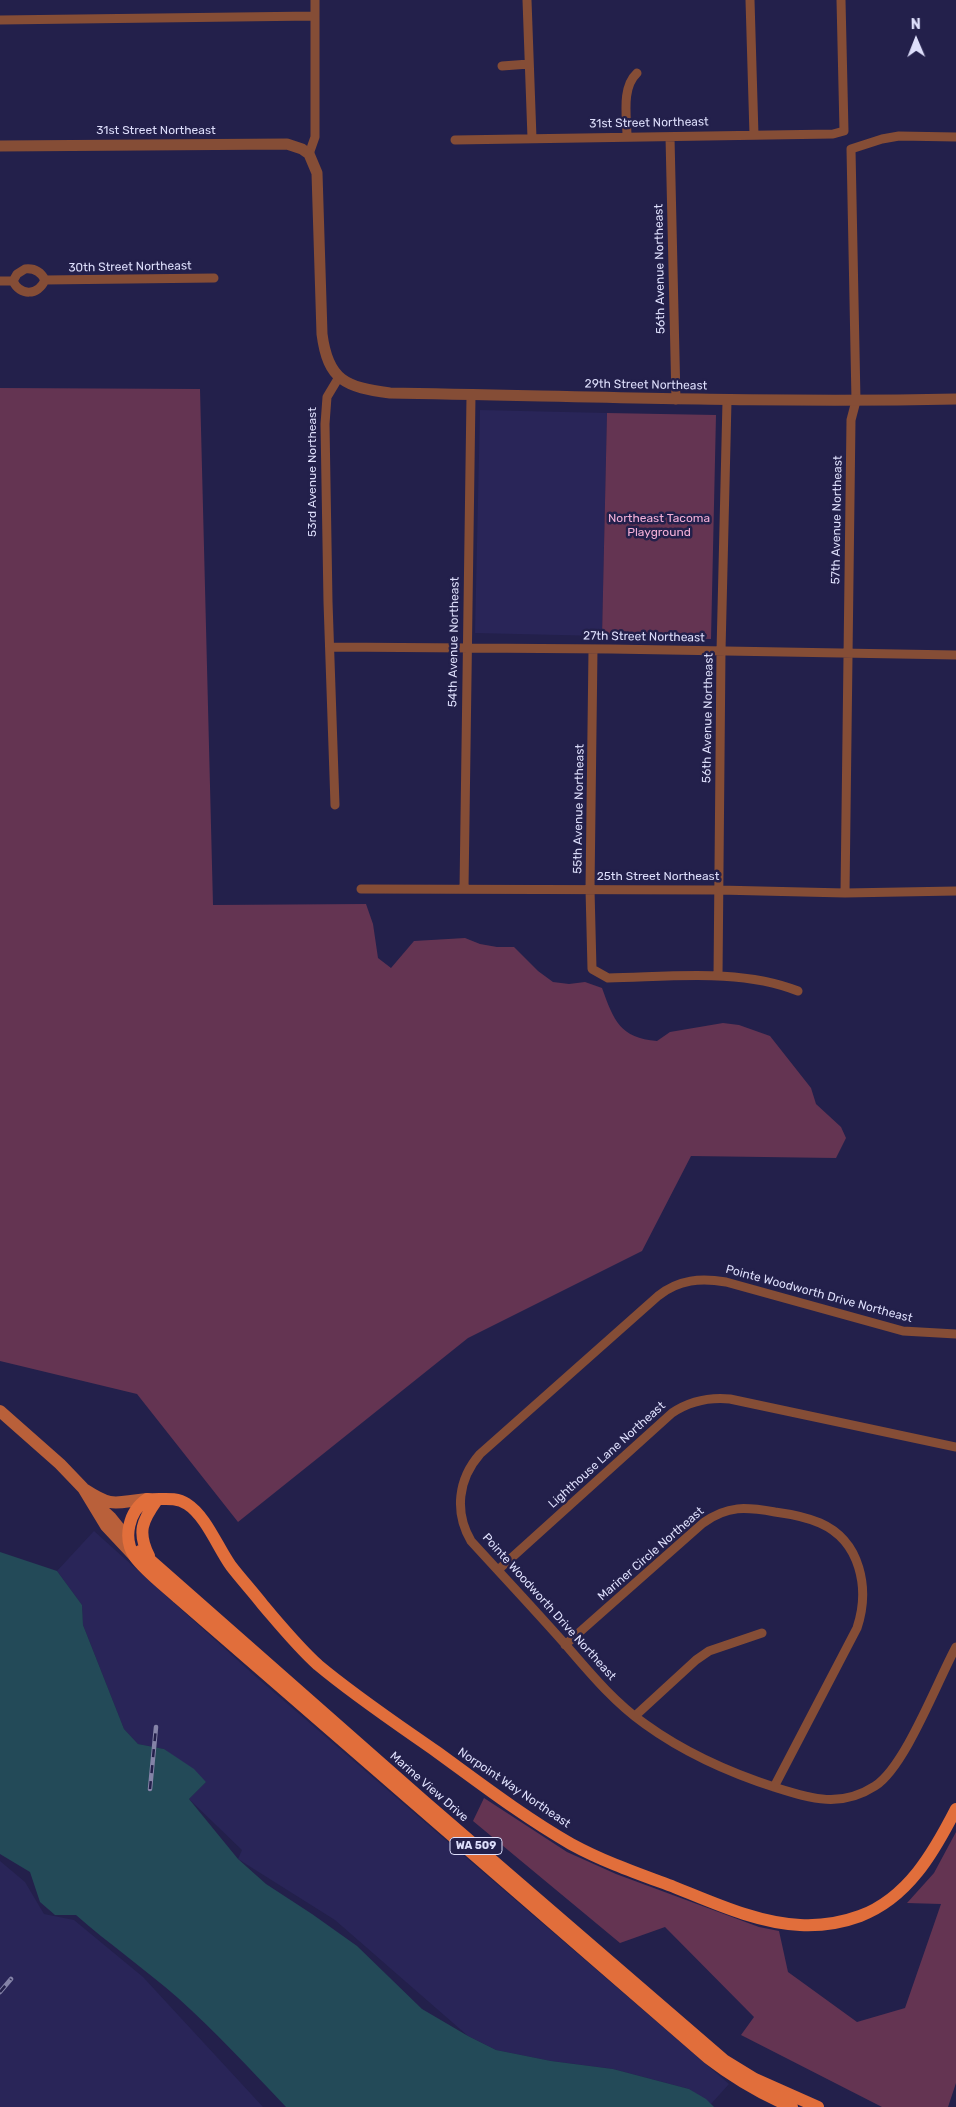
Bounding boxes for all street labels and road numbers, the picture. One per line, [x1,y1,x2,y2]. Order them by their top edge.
street label: 31st Street Northeast [589,115,709,131]
street label: 31st Street Northeast [96,124,216,138]
street label: 56th Avenue Northeast [652,204,668,334]
street label: 30th Street Northeast [68,259,192,275]
street label: 29th Street Northeast [585,377,707,393]
street label: 53rd Avenue Northeast [306,407,320,537]
street label: 57th Avenue Northeast [829,455,845,585]
street label: 54th Avenue Northeast [446,577,462,707]
street label: 27th Street Northeast [583,629,705,645]
street label: 56th Avenue Northeast [700,653,716,783]
street label: 55th Avenue Northeast [571,744,587,874]
street label: 25th Street Northeast [597,870,719,884]
street label: Pointe Woodworth Drive Northeast [724,1262,914,1326]
street label: Lighthouse Lane Northeast [546,1399,668,1511]
street label: Mariner Circle Northeast [595,1504,707,1604]
street label: Pointe Woodworth Drive Northeast [479,1531,619,1683]
street label: Norpoint Way Northeast [455,1745,573,1831]
street label: Marine View Drive [387,1749,471,1825]
road number: WA 509 [450,1838,502,1854]

